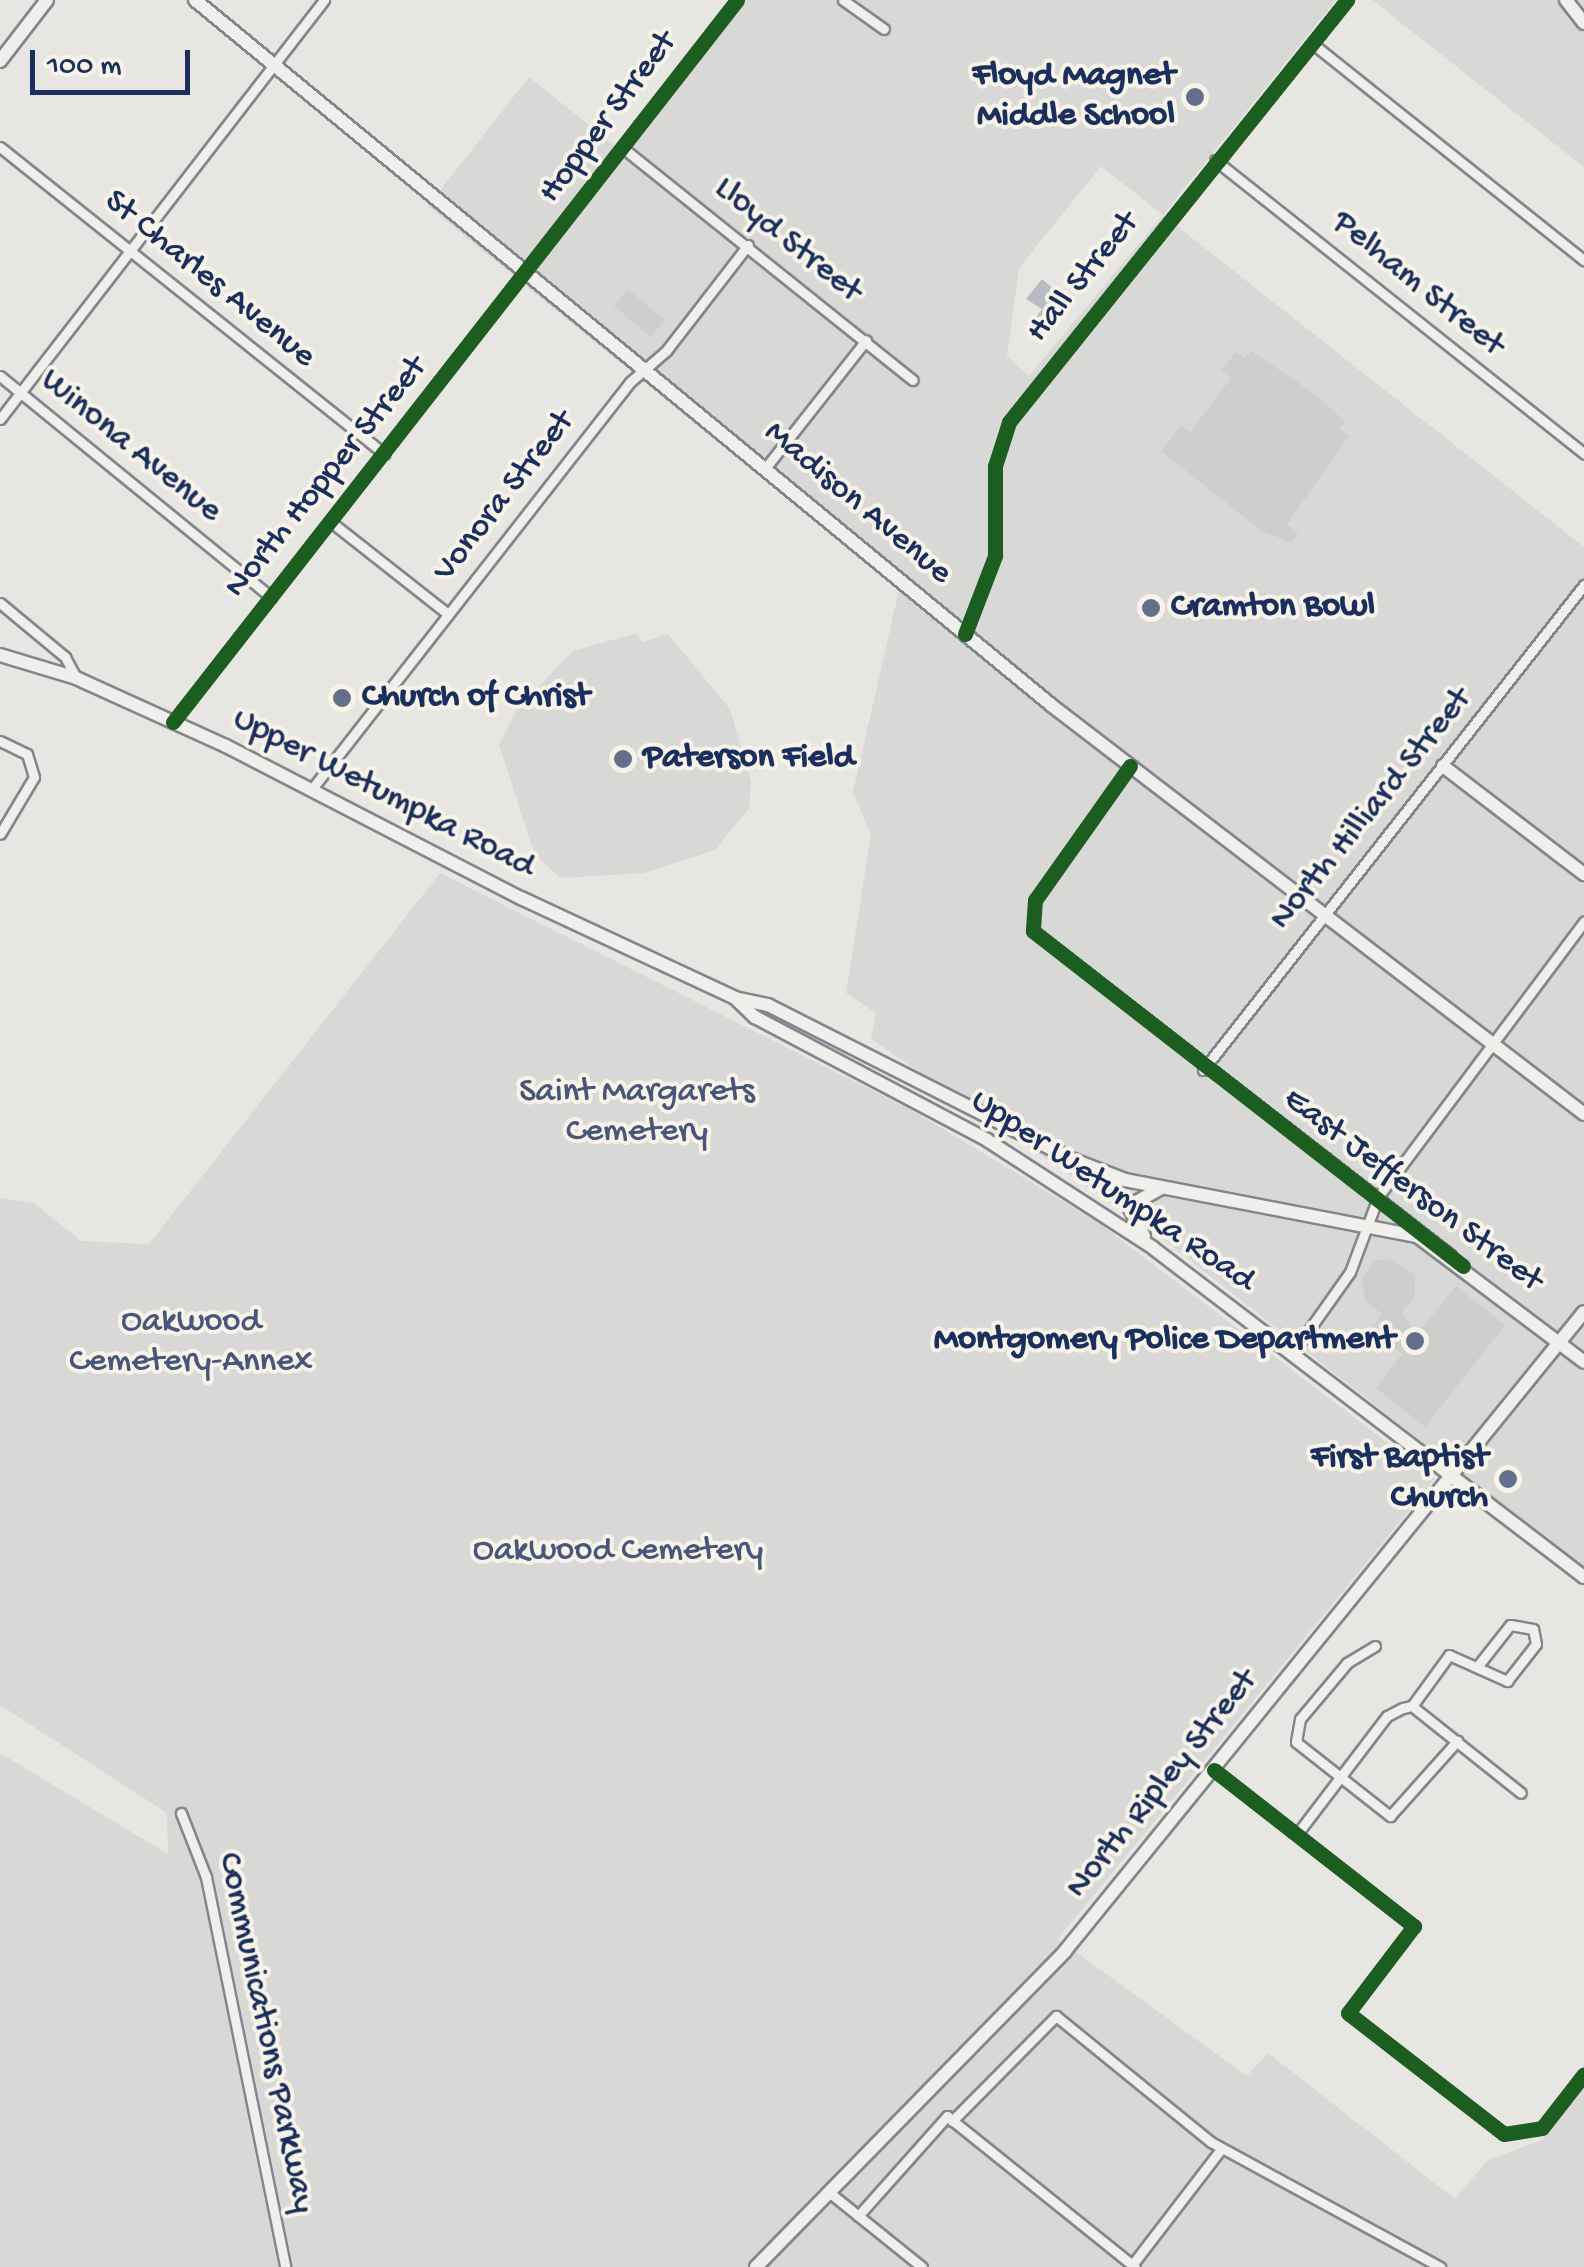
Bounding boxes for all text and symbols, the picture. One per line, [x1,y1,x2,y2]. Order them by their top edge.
street label: Hopper Street [531,24,687,212]
scale bar [35,30,195,92]
text: 100 m [47,50,122,85]
place label: Floyd Magnet Middle School [973,56,1175,138]
marker: Floyd Magnet Middle School [1184,86,1206,108]
street label: Lloyd Street [705,169,869,313]
street label: St Charles Avenue [95,182,323,378]
street label: Pelham Street [1322,203,1512,367]
street label: Hall Street [1018,204,1150,352]
street label: North Hopper Street [216,348,438,608]
street label: Winona Avenue [31,361,229,533]
street label: Vonora Street [425,403,585,591]
street label: Madison Avenue [754,413,960,595]
place label: Cramton Bowl [1171,587,1375,629]
marker: Cramton Bowl [1140,597,1162,619]
place label: Church of Christ [362,677,590,719]
street label: North Hilliard Street [1262,680,1482,940]
marker: Church of Christ [331,687,353,709]
street label: Upper Wetumpka Road [225,700,541,888]
place label: Paterson Field [643,738,854,780]
marker: Paterson Field [612,748,634,770]
park label: Saint Margarets Cemetery [519,1072,755,1154]
street label: East Jefferson Street [1274,1080,1550,1302]
street label: Upper Wetumpka Road [962,1081,1262,1303]
park label: Oakwood Cemetery-Annex [69,1302,313,1384]
place label: Montgomery Police Department [934,1320,1395,1362]
marker: Montgomery Police Department [1404,1330,1426,1352]
place label: First Baptist Church [1311,1438,1488,1520]
marker: First Baptist Church [1497,1468,1519,1490]
park label: Oakwood Cemetery [473,1531,763,1573]
street label: North Ripley Street [1058,1662,1268,1908]
street label: Communications Parkway [206,1849,324,2217]

